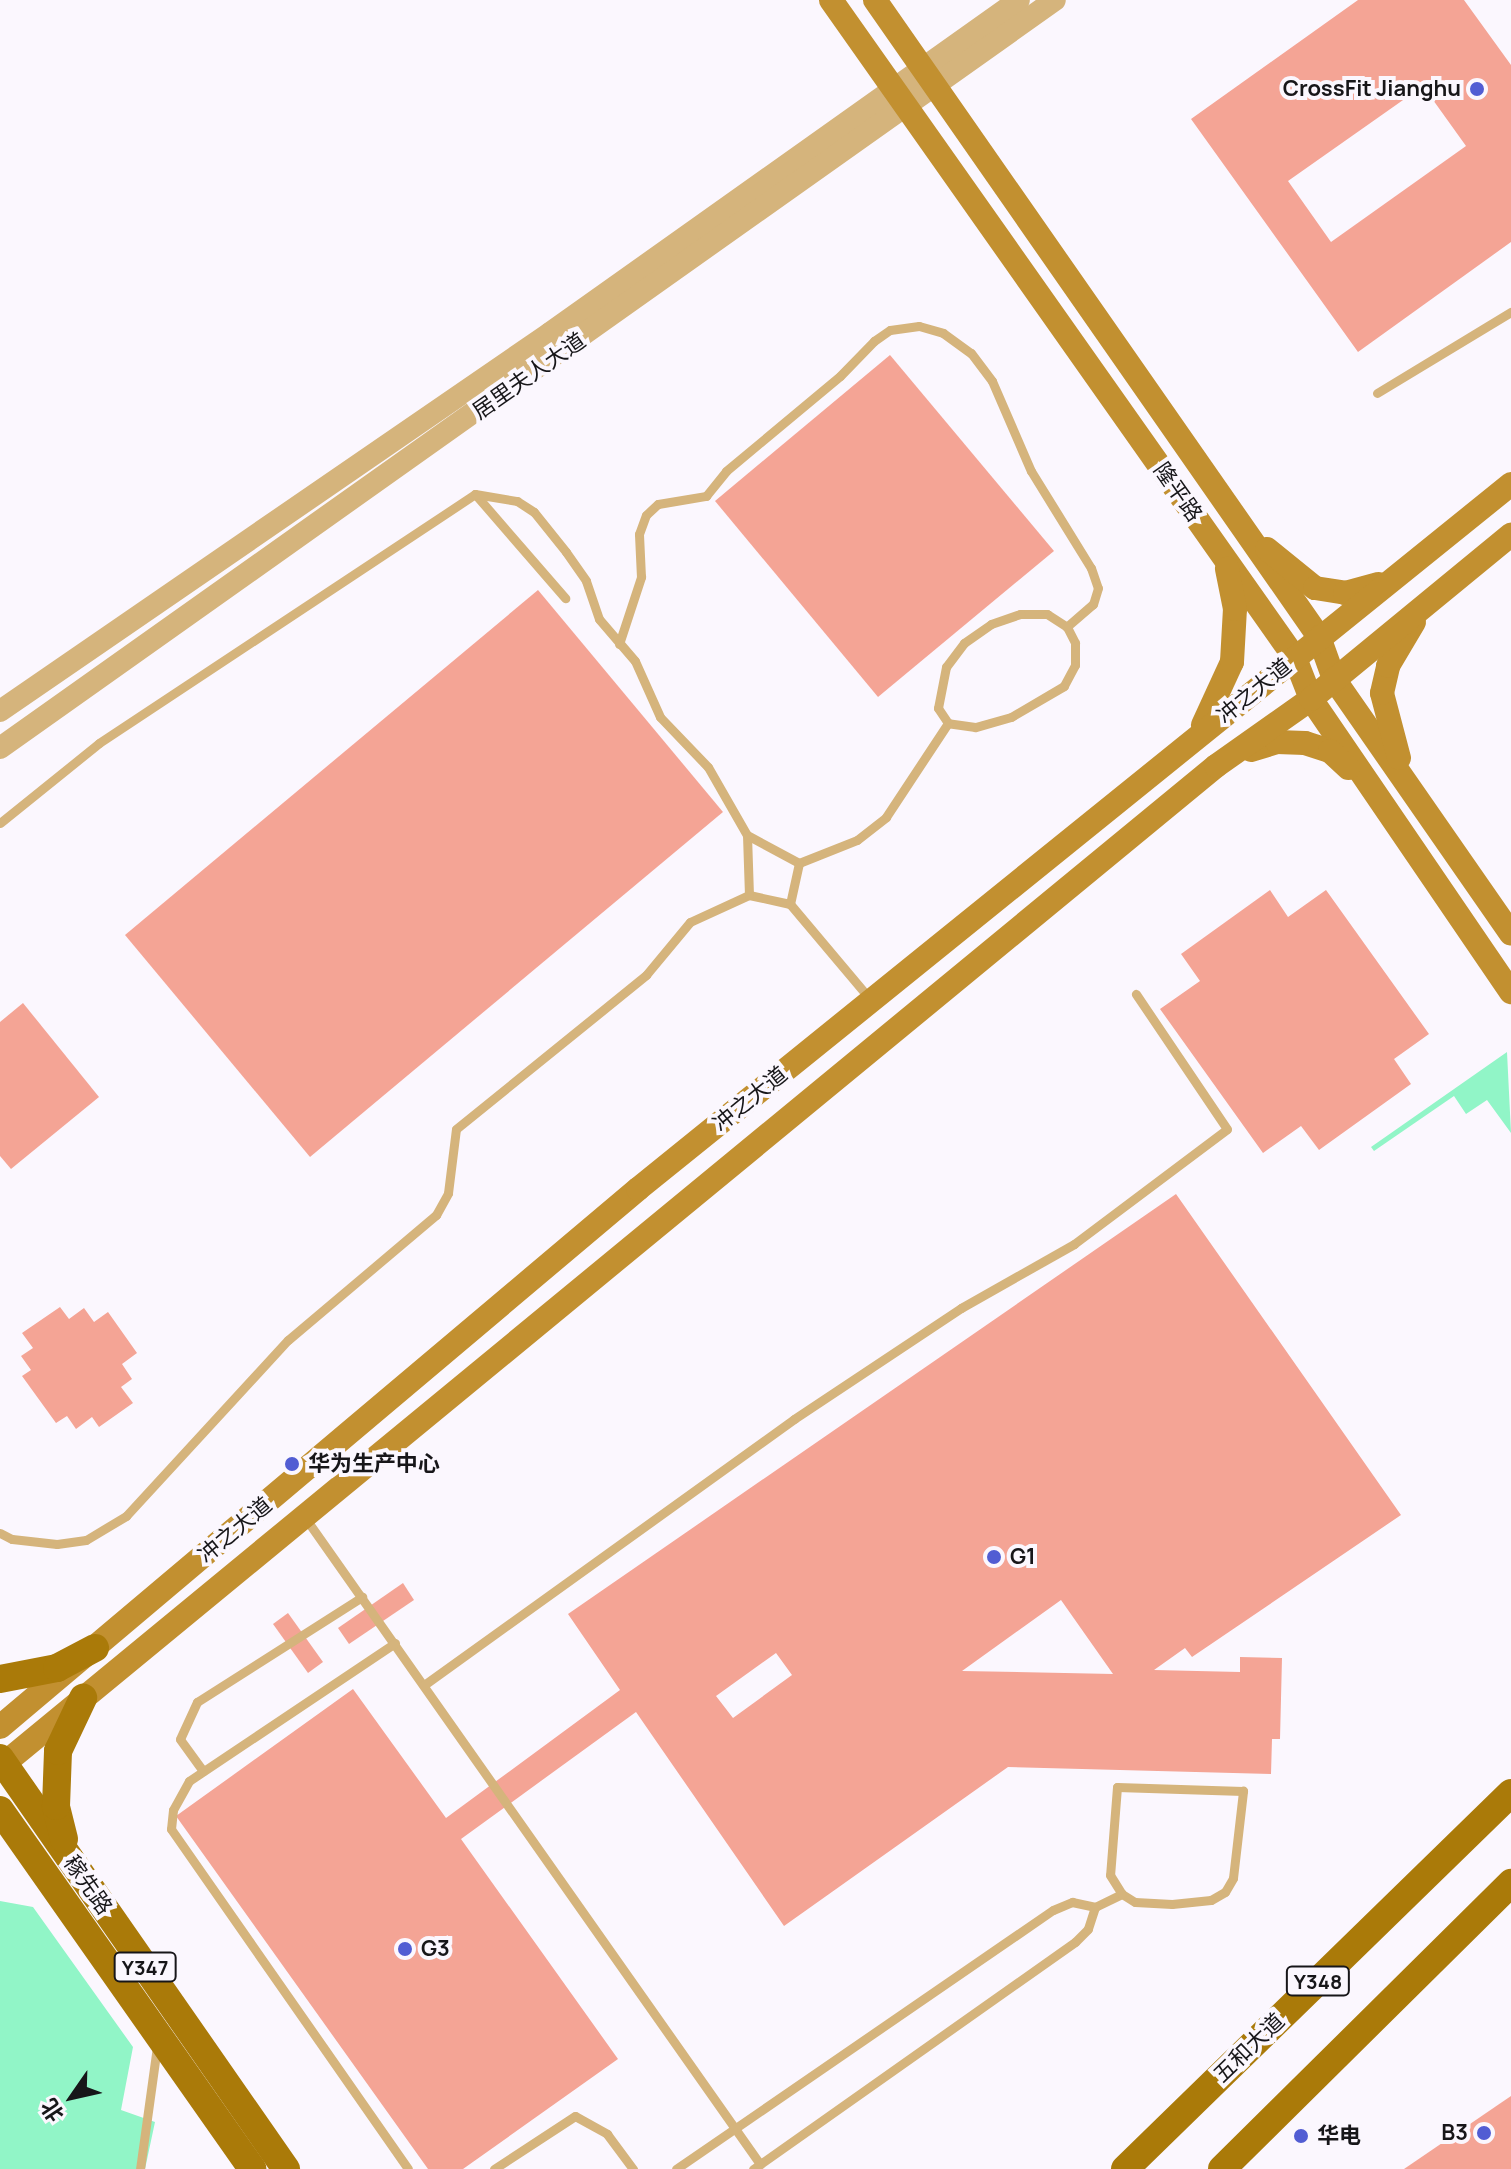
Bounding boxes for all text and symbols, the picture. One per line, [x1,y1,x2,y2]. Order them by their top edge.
place label: CrossFit Jianghu [1283,76,1461,102]
marker: CrossFit Jianghu [1468,80,1486,98]
street label: 居里夫人大道 [467,327,591,425]
street label: 隆平路 [1148,457,1208,527]
street label: 冲之大道 [1211,653,1297,729]
street label: 冲之大道 [707,1061,793,1137]
place label: 华为生产中心 [308,1451,440,1477]
marker: 华为生产中心 [283,1455,301,1473]
street label: 冲之大道 [193,1492,277,1568]
place label: G1 [1010,1544,1036,1570]
marker: G1 [985,1548,1003,1566]
street label: 稼先路 [58,1850,118,1920]
place label: G3 [421,1936,450,1962]
marker: G3 [396,1940,414,1958]
road number: Y347 [113,1951,177,1983]
road number: Y348 [1284,1965,1352,1997]
street label: 五和大道 [1208,2008,1290,2088]
north arrow [32,2057,112,2137]
text: 北 [34,2093,71,2128]
place label: B3 [1441,2120,1468,2146]
place label: 华电 [1317,2123,1361,2149]
marker: B3 [1475,2124,1493,2142]
marker: 华电 [1292,2127,1310,2145]

